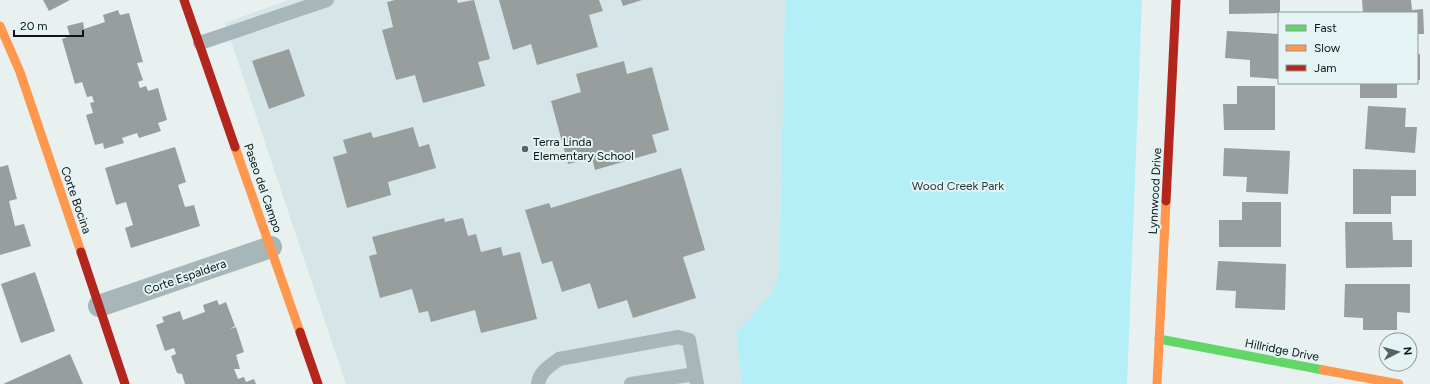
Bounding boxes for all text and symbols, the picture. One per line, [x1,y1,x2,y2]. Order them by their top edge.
scale bar [14,12,83,38]
legend [1278,12,1418,84]
text: 20 m [20,19,48,33]
text: Fast [1314,21,1337,35]
text: Slow [1314,41,1341,55]
text: Jam [1314,61,1337,75]
place label: Terra Linda Elementary School [533,135,634,163]
street label: Paseo del Campo [241,142,285,234]
marker: Terra Linda Elementary School [520,144,530,154]
street label: Lynnwood Drive [1146,147,1164,235]
street label: Corte Bocina [58,165,94,235]
park label: Wood Creek Park [912,179,1004,193]
street label: Corte Espaldera [142,256,228,298]
north arrow [1378,332,1418,372]
street label: Hillridge Drive [1244,336,1321,364]
text: N [1401,346,1414,356]

